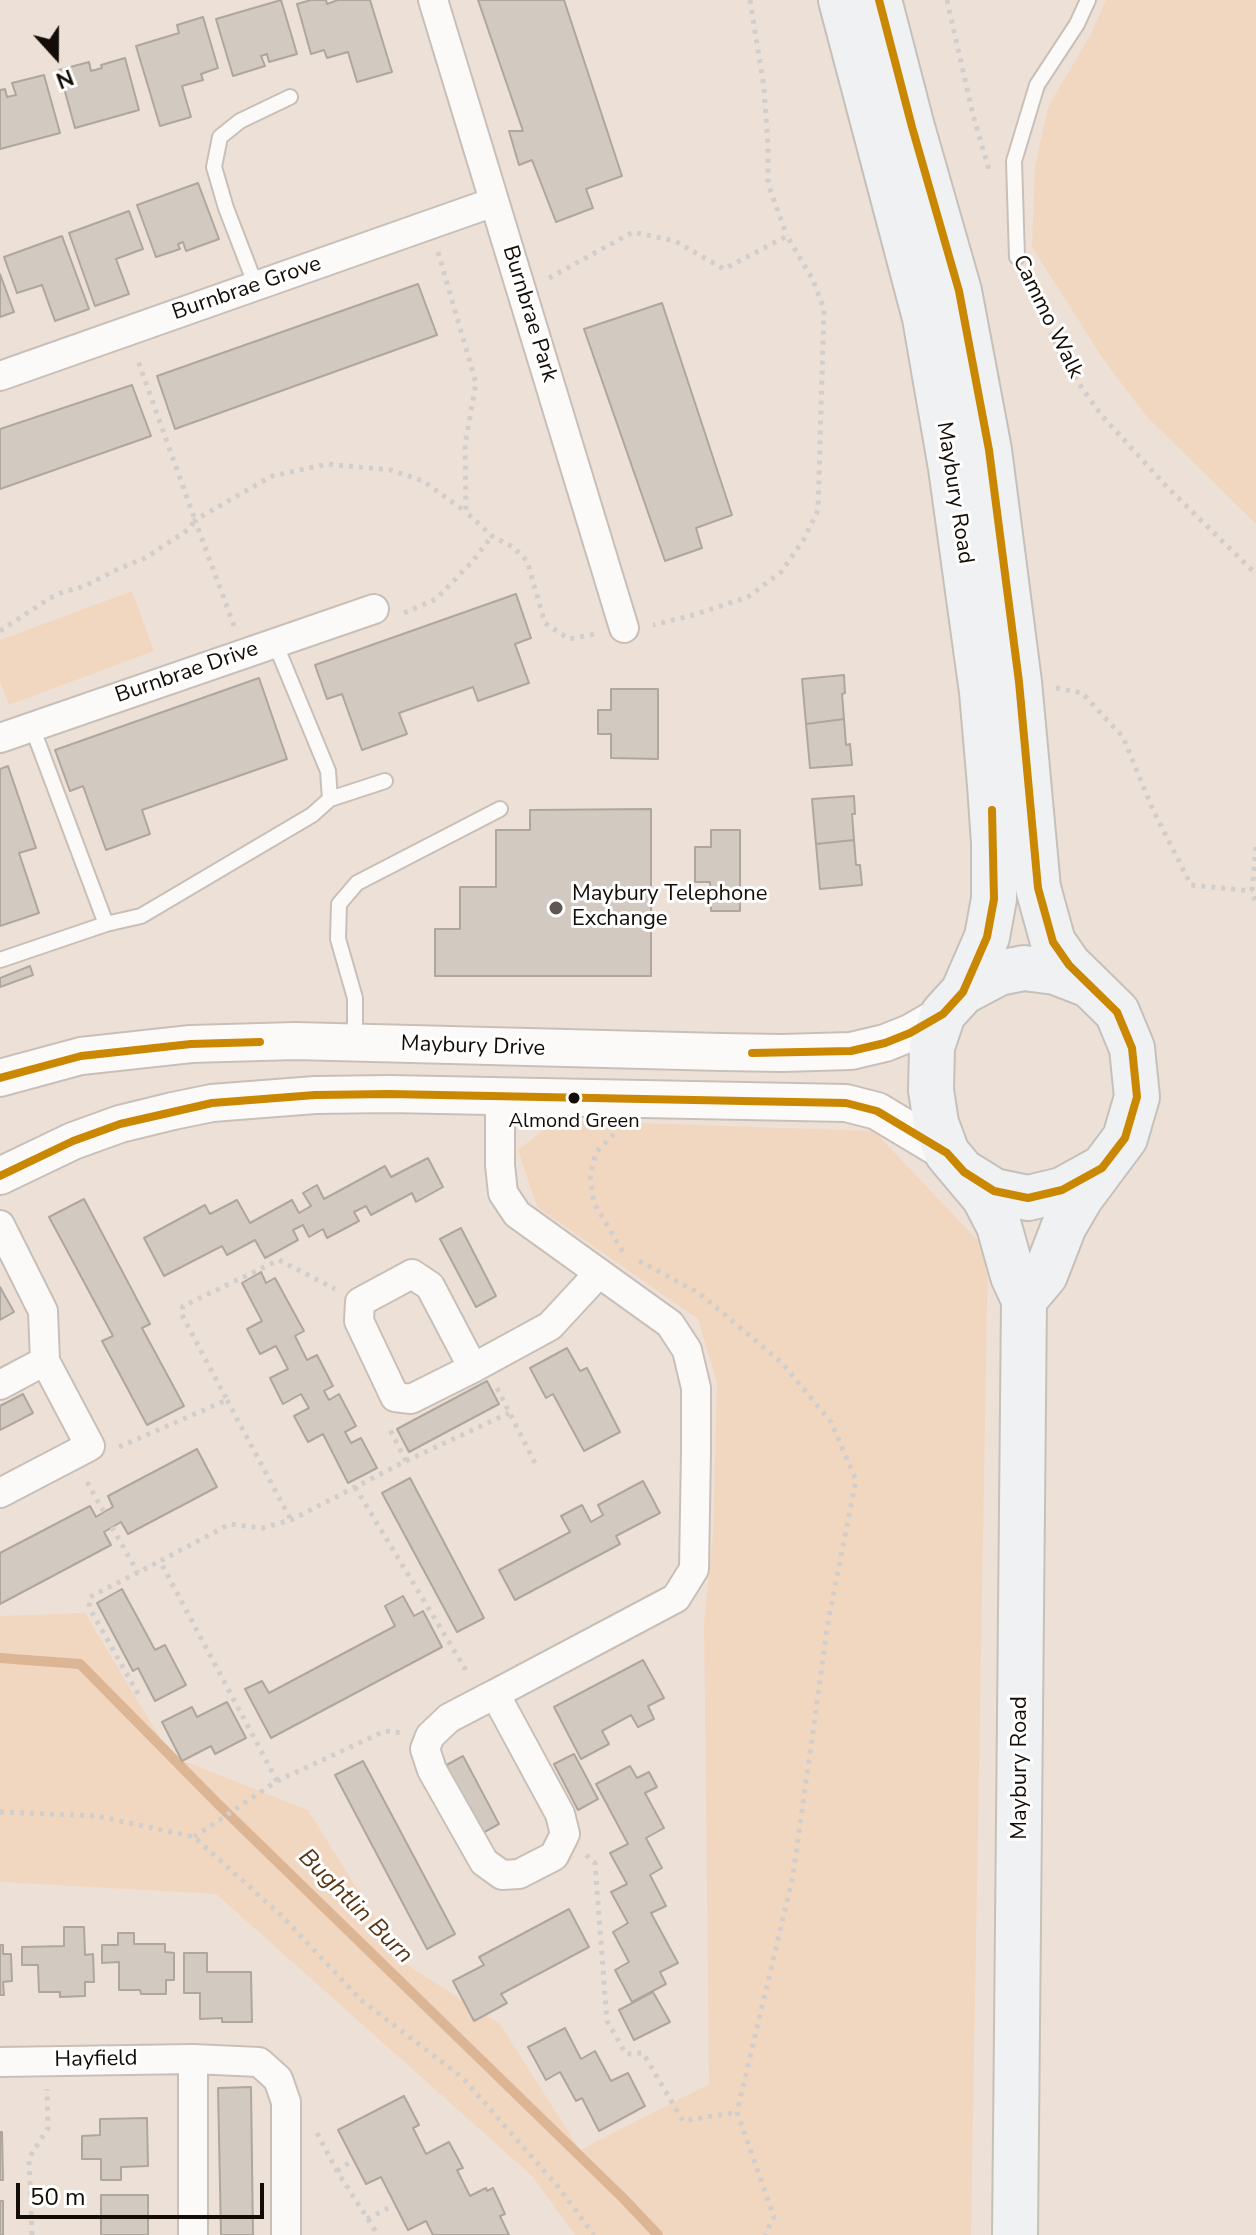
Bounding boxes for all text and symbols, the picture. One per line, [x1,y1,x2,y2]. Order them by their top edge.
north arrow [16,16,96,96]
text: N [52,61,78,95]
street label: Burnbrae Park [496,243,562,385]
street label: Burnbrae Grove [169,251,325,327]
street label: Cammo Walk [1006,251,1088,383]
street label: Maybury Road [930,420,978,566]
street label: Burnbrae Drive [112,636,262,710]
place label: Maybury Telephone Exchange [572,882,767,934]
marker: Maybury Telephone Exchange [547,899,565,917]
street label: Maybury Drive [400,1031,546,1063]
marker: Almond Green [566,1090,582,1106]
place label: Almond Green [508,1110,640,1134]
street label: Maybury Road [1008,1696,1034,1840]
water label: Bughtlin Burn [292,1844,418,1970]
street label: Hayfield [54,2046,138,2074]
scale bar [20,2167,268,2217]
text: 50 m [30,2181,86,2213]

